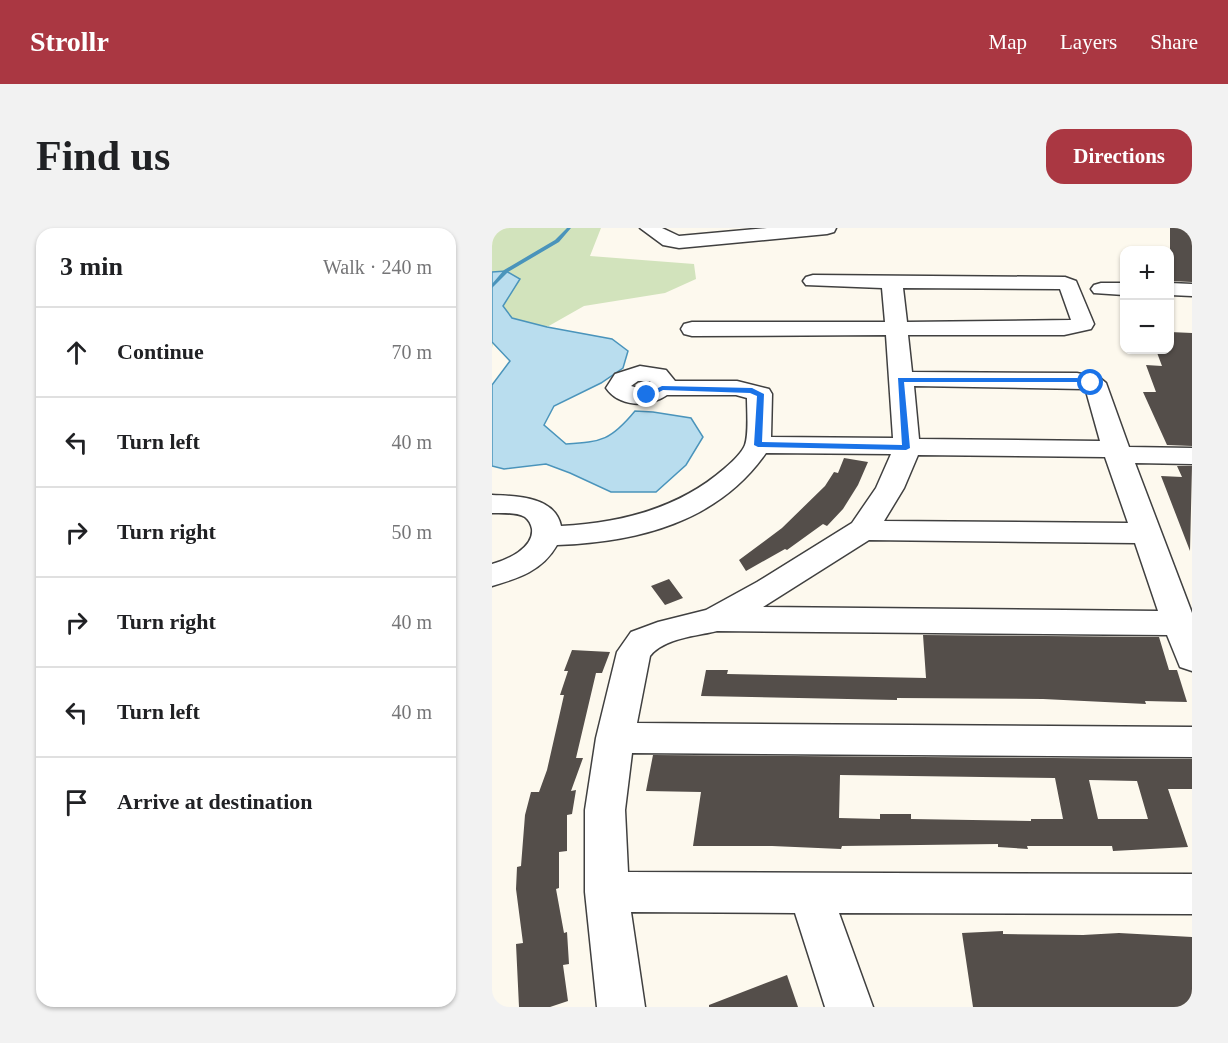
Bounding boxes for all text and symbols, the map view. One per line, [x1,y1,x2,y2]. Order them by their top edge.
text: Strollr [30,26,109,57]
text: Map [989,30,1027,54]
text: Layers [1060,30,1117,54]
text: Share [1150,30,1198,54]
button: Directions [1046,129,1192,184]
text: Find us [36,133,170,179]
map controls [1120,246,1174,354]
button: + [1120,246,1174,300]
text: 3 min [60,252,123,281]
text: Walk · 240 m [323,256,432,278]
button: − [1120,300,1174,354]
icon: ahead [60,336,93,369]
text: Continue [117,339,204,364]
text: 70 m [391,341,432,363]
route start [1077,369,1103,395]
route end [633,381,659,407]
icon: left [60,426,93,459]
text: Turn left [117,429,200,454]
text: 40 m [391,431,432,453]
icon: right [60,516,93,549]
text: Turn right [117,519,216,544]
text: 50 m [391,521,432,543]
icon: right [60,606,93,639]
text: Turn right [117,609,216,634]
text: 40 m [391,611,432,633]
icon: left [60,696,93,729]
text: Turn left [117,699,200,724]
text: 40 m [391,701,432,723]
icon: arrive [60,786,93,819]
text: Arrive at destination [117,789,313,814]

